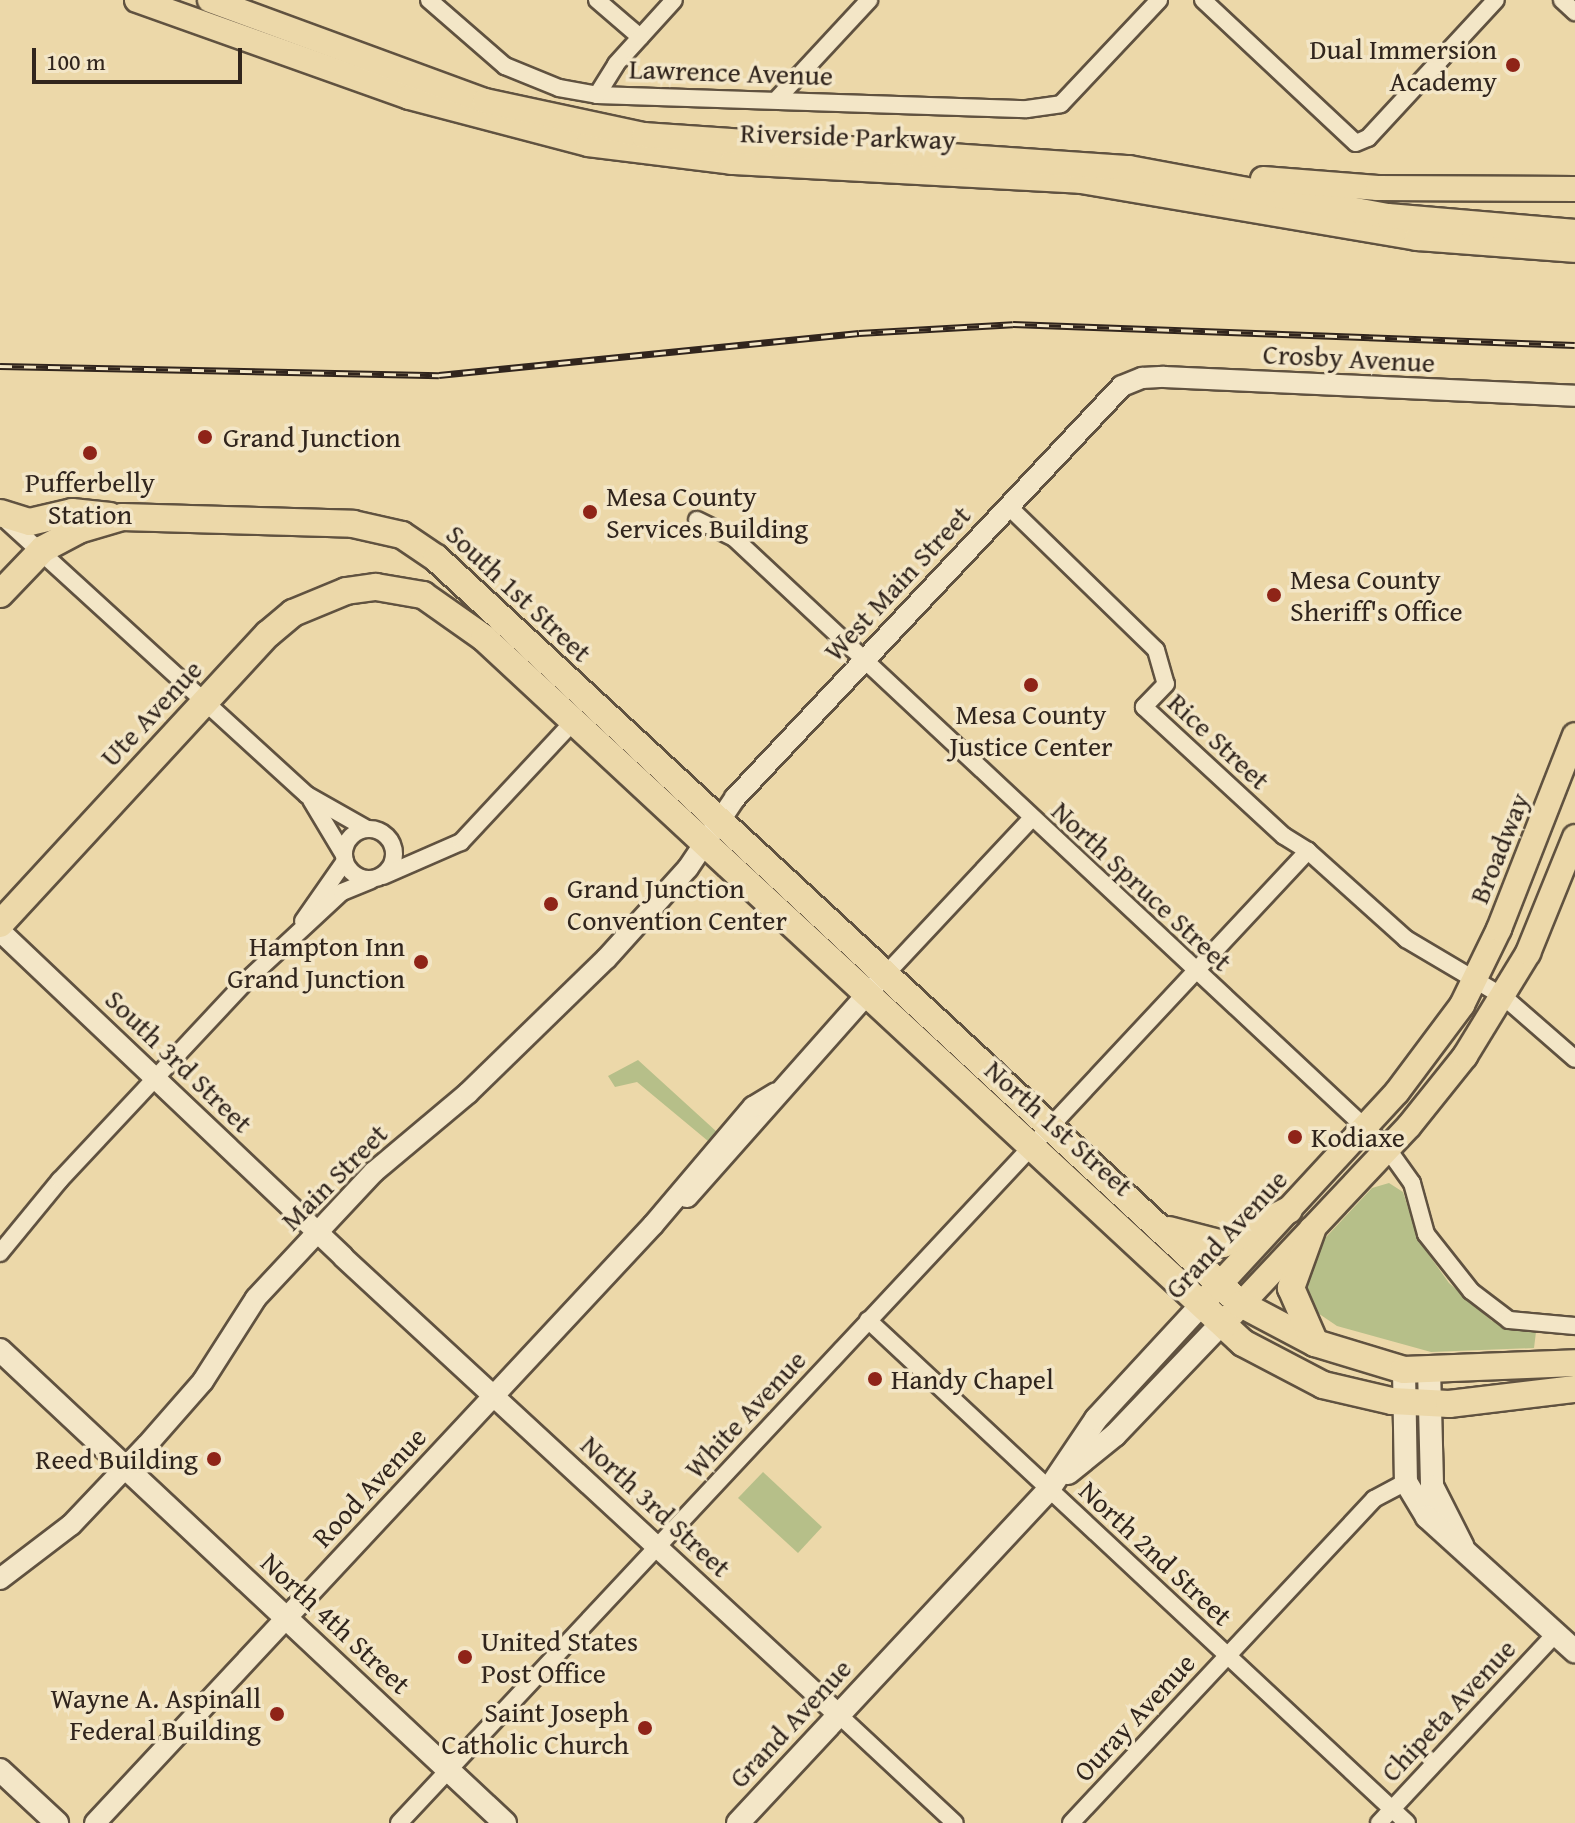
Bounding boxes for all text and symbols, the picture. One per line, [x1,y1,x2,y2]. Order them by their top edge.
scale bar [36,32,246,82]
place label: Dual Immersion Academy [1310,32,1497,98]
text: 100 m [46,44,106,79]
street label: Lawrence Avenue [628,52,834,92]
marker: Dual Immersion Academy [1504,56,1522,74]
street label: Riverside Parkway [740,115,956,157]
street label: Crosby Avenue [1262,337,1436,379]
place label: Grand Junction [223,420,401,454]
marker: Grand Junction [194,426,216,448]
marker: Pufferbelly Station [81,444,99,462]
place label: Pufferbelly Station [25,465,155,531]
place label: Mesa County Services Building [606,479,808,545]
street label: West Main Street [817,498,977,668]
marker: Mesa County Services Building [581,503,599,521]
street label: South 1st Street [439,517,599,669]
place label: Mesa County Sheriff's Office [1290,562,1463,628]
marker: Mesa County Sheriff's Office [1265,586,1283,604]
street label: Ute Avenue [93,653,209,773]
marker: Mesa County Justice Center [1022,676,1040,694]
street label: Rice Street [1161,686,1277,796]
place label: Mesa County Justice Center [949,697,1113,763]
street label: Broadway [1462,788,1536,908]
street label: North Spruce Street [1045,794,1239,978]
place label: Grand Junction Convention Center [567,871,787,937]
marker: Grand Junction Convention Center [542,895,560,913]
place label: Hampton Inn Grand Junction [227,929,405,995]
marker: Hampton Inn Grand Junction [412,953,430,971]
street label: South 3rd Street [98,982,260,1140]
street label: North 1st Street [978,1053,1140,1203]
street label: Main Street [274,1117,394,1237]
place label: Kodiaxe [1311,1120,1405,1154]
marker: Kodiaxe [1286,1128,1304,1146]
street label: Grand Avenue [1158,1163,1294,1305]
street label: White Avenue [677,1343,813,1485]
place label: Handy Chapel [891,1362,1054,1396]
marker: Handy Chapel [866,1370,884,1388]
street label: Rood Avenue [305,1420,433,1554]
street label: North 3rd Street [574,1428,738,1584]
place label: Reed Building [35,1442,198,1476]
marker: Reed Building [205,1450,223,1468]
street label: North 2nd Street [1072,1474,1240,1632]
street label: North 4th Street [254,1545,418,1701]
place label: United States Post Office [481,1624,638,1690]
street label: Chipeta Avenue [1374,1632,1522,1788]
street label: Ouray Avenue [1066,1646,1202,1788]
marker: United States Post Office [456,1648,474,1666]
street label: Grand Avenue [722,1652,858,1794]
place label: Wayne A. Aspinall Federal Building [50,1681,261,1747]
place label: Saint Joseph Catholic Church [441,1695,629,1761]
marker: Wayne A. Aspinall Federal Building [268,1705,286,1723]
marker: Saint Joseph Catholic Church [636,1719,654,1737]

